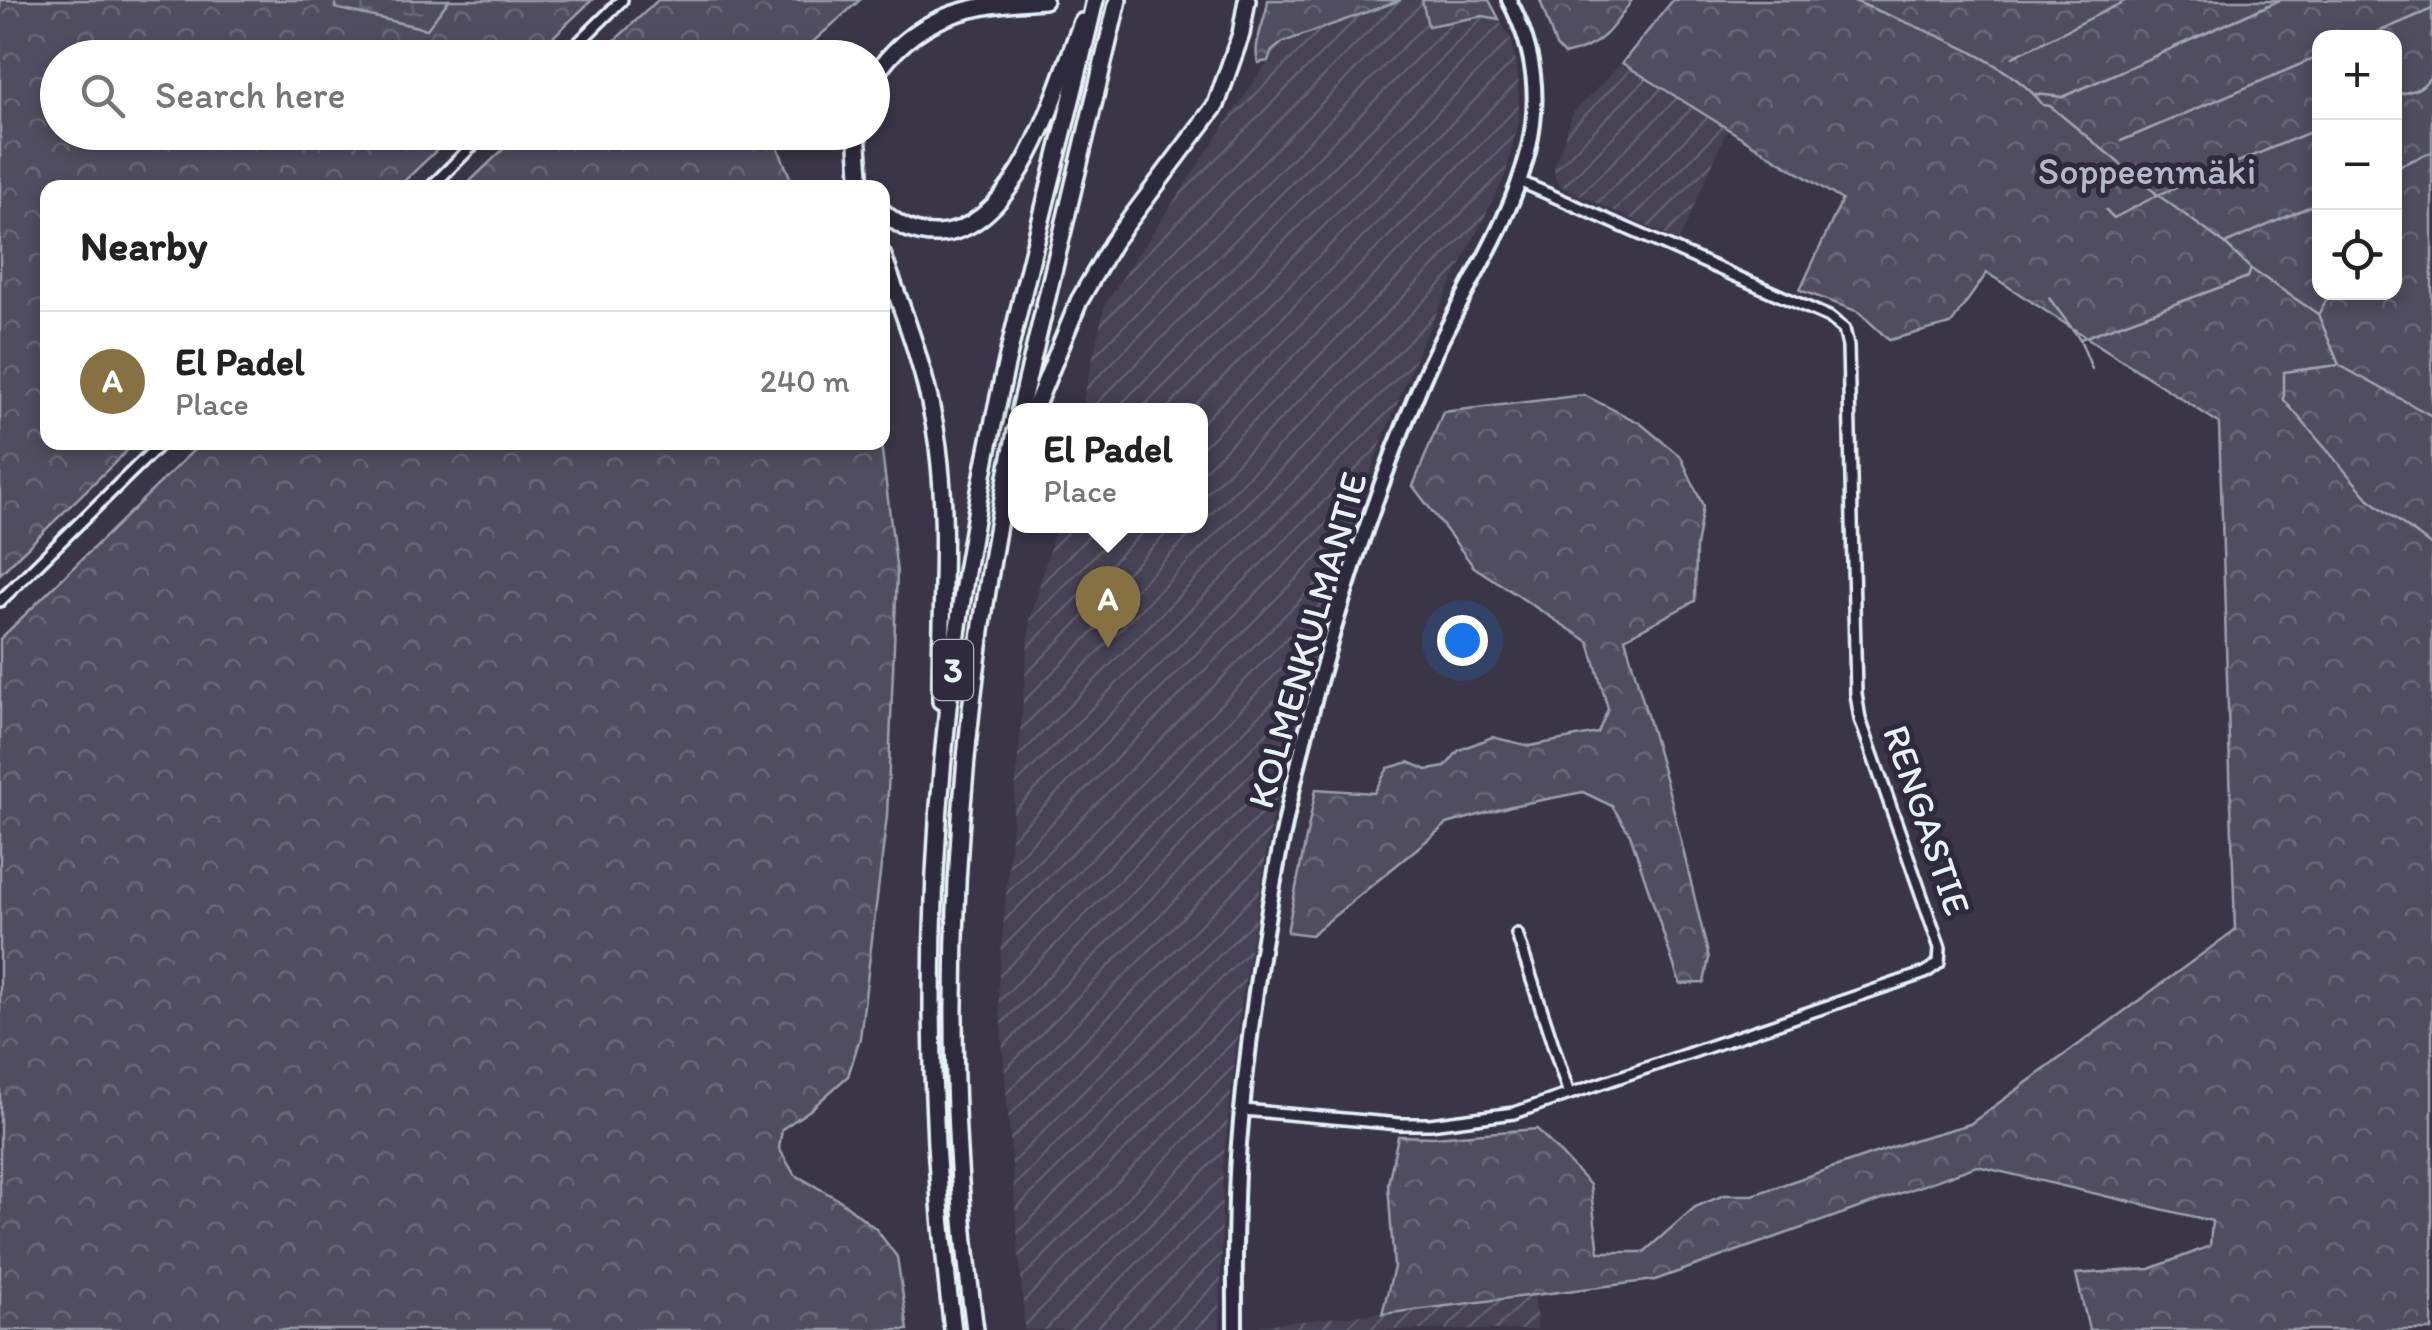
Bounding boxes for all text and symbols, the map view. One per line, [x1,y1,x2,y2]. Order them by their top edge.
map controls [2312,30,2402,300]
button: + [2312,30,2402,120]
search box [40,40,890,150]
icon: search [75,68,130,123]
text: Search here [155,72,346,118]
button: − [2312,120,2402,210]
park label: Soppeenmäki [2038,148,2256,194]
button: locate [2312,210,2402,300]
text: Nearby [80,220,207,271]
text: El Padel [175,339,305,385]
text: A [102,362,123,400]
text: 240 m [760,362,850,400]
text: Place [175,385,249,423]
popup [1008,403,1208,533]
text: El Padel [1043,426,1173,472]
street label: KOLMENKULMANTIE [1237,467,1377,813]
text: Place [1043,472,1117,510]
pin: A [1076,566,1140,648]
your location [1437,615,1488,666]
road number: 3 [933,640,973,700]
street label: RENGASTIE [1873,719,1981,921]

